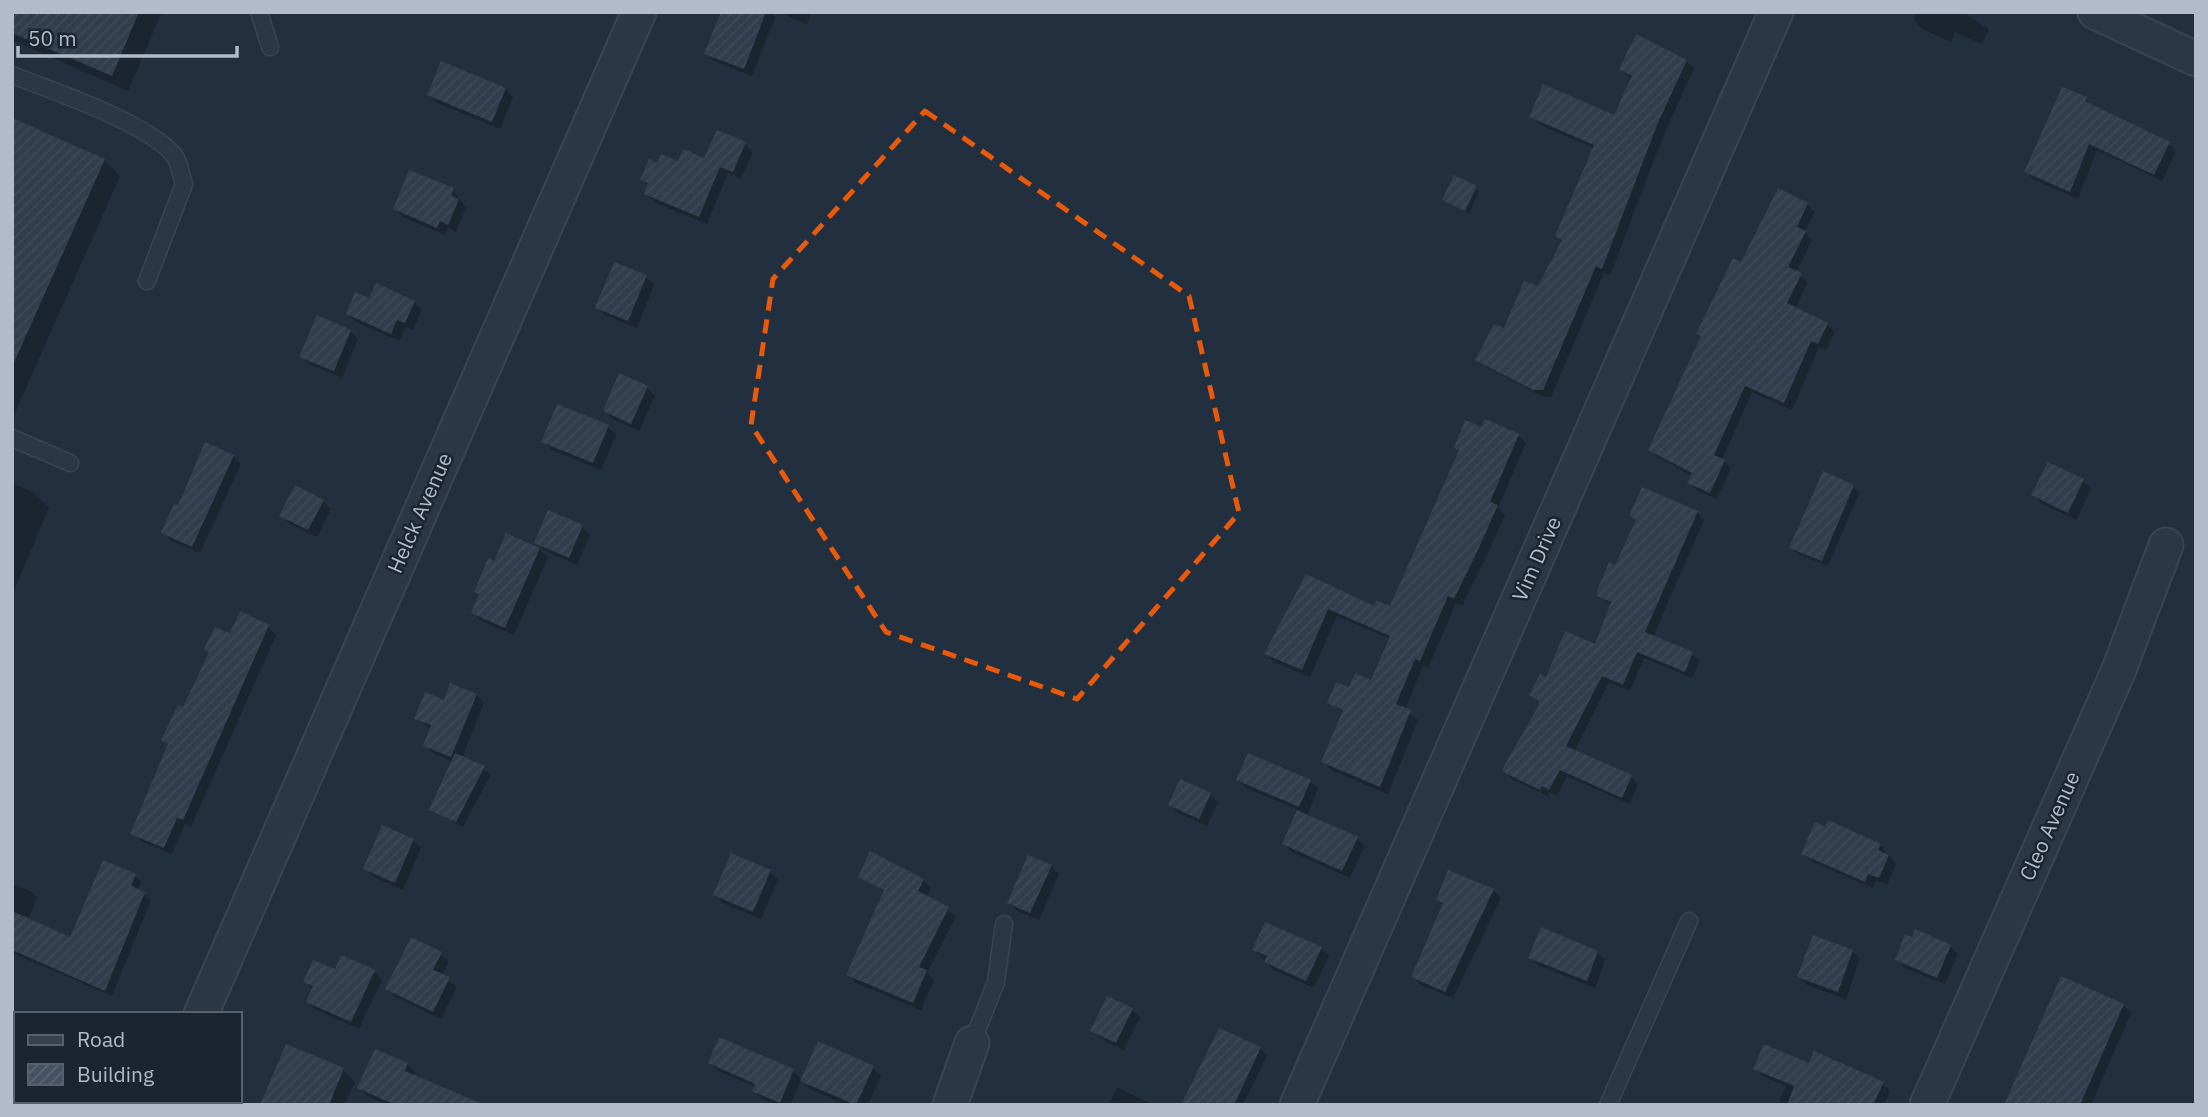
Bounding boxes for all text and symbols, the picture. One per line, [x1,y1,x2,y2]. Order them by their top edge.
scale bar [18,14,236,58]
text: 50 m [28,24,77,52]
street label: Helck Avenue [380,448,458,577]
street label: Vim Drive [1505,512,1567,605]
street label: Cleo Avenue [2012,766,2086,885]
legend [14,1012,242,1103]
text: Road [77,1025,125,1053]
text: Building [77,1060,154,1088]

